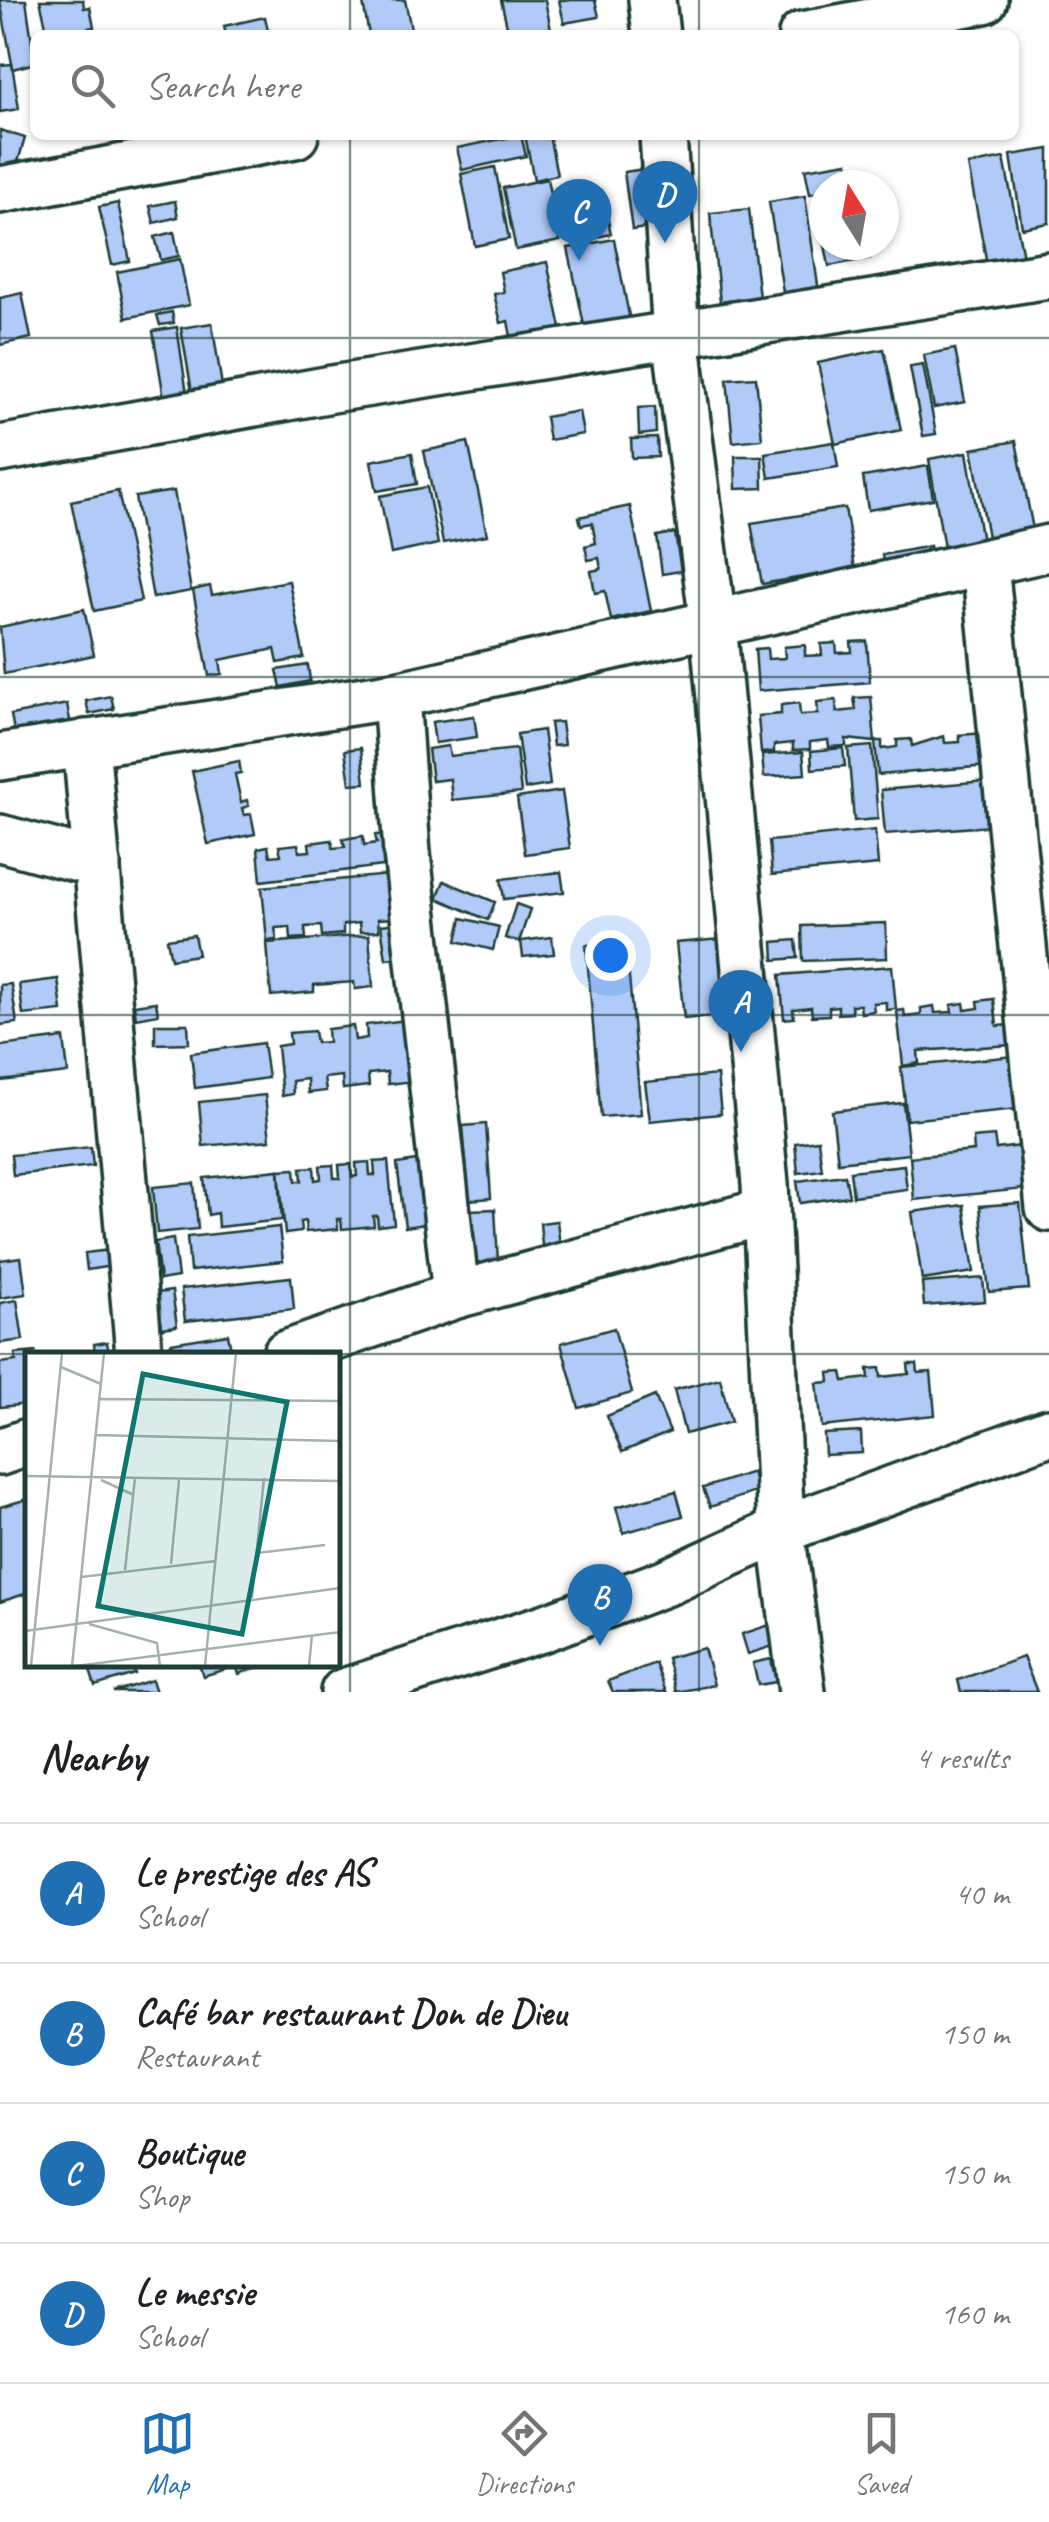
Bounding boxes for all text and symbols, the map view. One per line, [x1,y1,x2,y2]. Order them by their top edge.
search box [30,30,1019,140]
icon: search [65,58,120,113]
text: Search here [145,62,300,109]
pin: D [632,160,698,243]
north arrow [809,170,899,260]
pin: C [546,178,612,261]
your location [585,930,636,981]
pin: A [708,970,774,1052]
inset map [25,1352,340,1667]
pin: B [568,1564,632,1646]
text: Nearby [40,1731,146,1784]
text: 4 results [915,1737,1009,1778]
text: Le prestige des AS [135,1849,370,1896]
text: A [64,1873,81,1914]
text: 40 m [955,1873,1009,1914]
text: School [135,1896,204,1937]
text: Café bar restaurant Don de Dieu [135,1989,566,2036]
text: B [64,2013,81,2054]
text: 150 m [940,2013,1009,2054]
text: Restaurant [135,2036,259,2077]
text: Boutique [135,2129,244,2176]
text: C [65,2153,80,2194]
text: 150 m [940,2153,1009,2194]
text: Shop [135,2176,189,2217]
text: Le messie [135,2269,254,2316]
text: D [63,2293,82,2334]
text: 160 m [940,2293,1009,2334]
text: School [135,2316,204,2357]
tab: Map [140,2406,195,2501]
tab: Directions [476,2406,573,2501]
tab: Saved [854,2406,909,2501]

